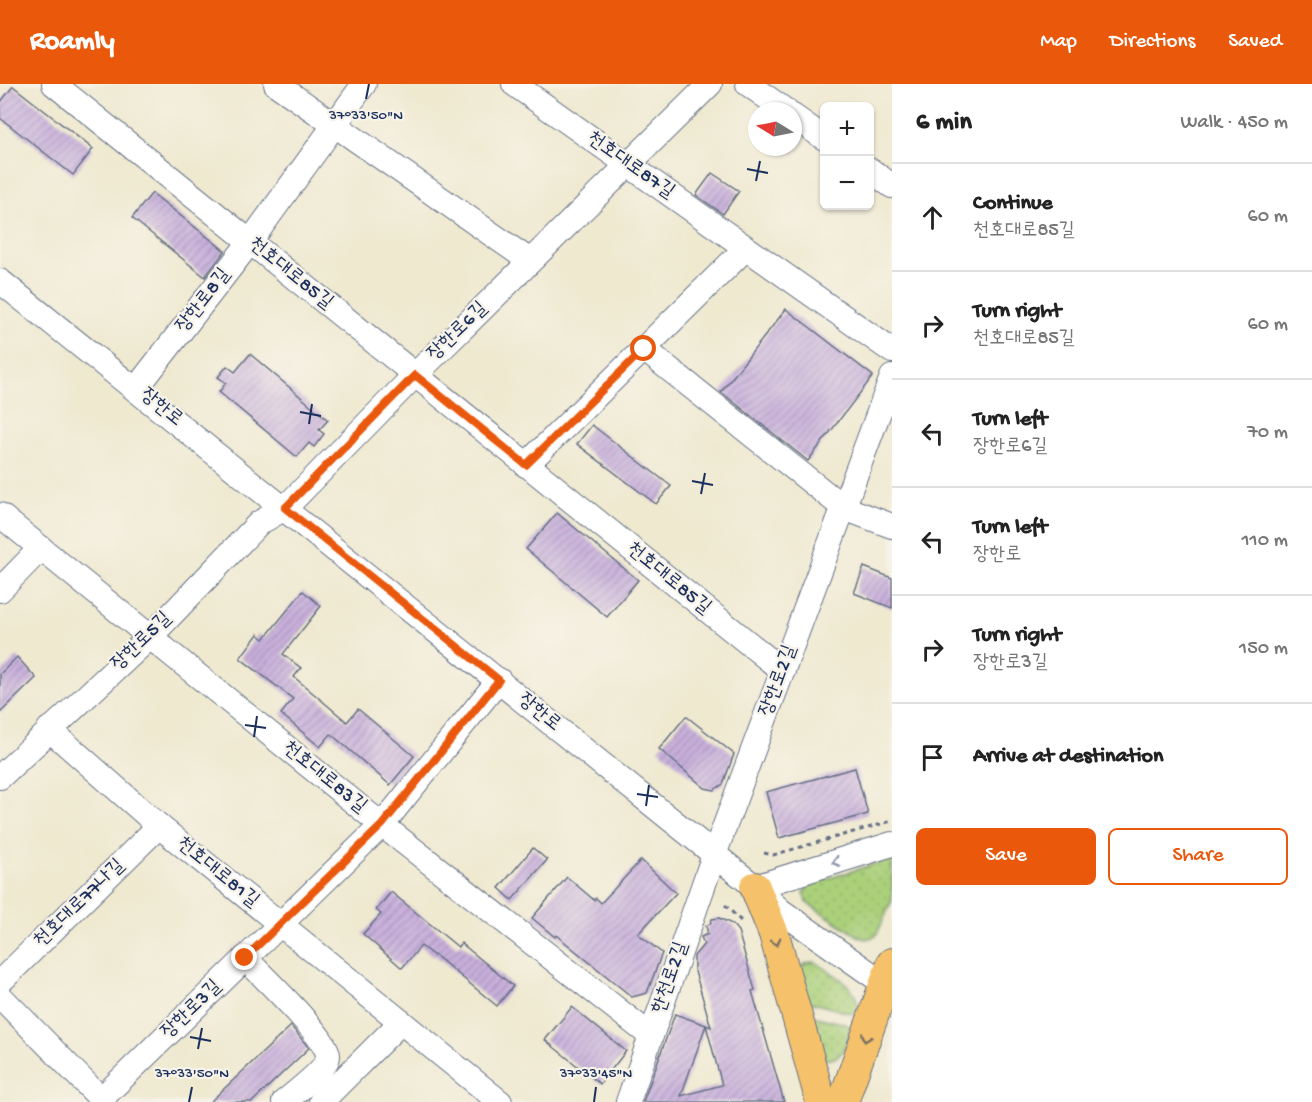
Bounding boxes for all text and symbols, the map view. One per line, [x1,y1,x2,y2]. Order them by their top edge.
text: Roamly [30,26,115,59]
text: Map [1040,30,1077,55]
text: Directions [1110,30,1195,55]
text: Saved [1228,30,1282,55]
north arrow [748,102,802,156]
map controls [820,102,874,210]
button: + [820,102,874,156]
text: 37°33'50"N [328,107,403,125]
text: 6 min [916,108,972,139]
text: Walk · 450 m [1181,112,1288,135]
street label: 천호대로87길 [582,127,678,205]
button: − [820,156,874,210]
text: Continue [973,191,1053,217]
icon: ahead [916,201,949,234]
text: 60 m [1248,206,1288,229]
text: 천호대로85길 [973,220,1075,243]
street label: 천호대로85길 [243,233,337,315]
street label: 장한로8길 [172,264,236,338]
street label: 장한로6길 [423,298,493,366]
text: Turn right [973,299,1061,325]
icon: right [916,309,949,342]
text: 60 m [1248,314,1288,337]
text: 천호대로85길 [973,328,1075,351]
route start [630,335,656,361]
street label: 장한로 [135,384,187,432]
text: Turn left [973,407,1047,433]
icon: left [916,417,949,450]
text: 70 m [1247,422,1288,445]
text: 장한로6길 [973,436,1048,459]
text: Turn left [973,515,1047,541]
icon: left [916,525,949,558]
text: 110 m [1242,530,1288,553]
street label: 천호대로85길 [621,538,715,620]
text: 장한로 [973,544,1021,567]
street label: 장한로5길 [107,608,177,676]
text: Turn right [973,623,1061,649]
icon: right [916,633,949,666]
text: 150 m [1239,638,1288,661]
street label: 장한로2길 [756,642,802,720]
text: 장한로3길 [973,652,1048,675]
street label: 장한로 [513,689,565,737]
street label: 천호대로83길 [277,737,371,819]
icon: arrive [916,741,949,774]
text: Arrive at destination [973,744,1163,770]
button: Save [916,828,1096,885]
button: Share [1108,828,1288,885]
street label: 천호대로81길 [171,833,263,913]
one-way arrow [831,854,842,867]
street label: 천호대로77나길 [30,855,130,953]
one-way arrow [769,936,781,947]
street label: 한천로2길 [648,939,694,1017]
route end [231,944,257,970]
street label: 장한로3길 [157,976,227,1044]
one-way arrow [861,1032,874,1043]
text: 37°33'50"N [154,1065,229,1083]
text: 37°33'45"N [559,1065,633,1083]

